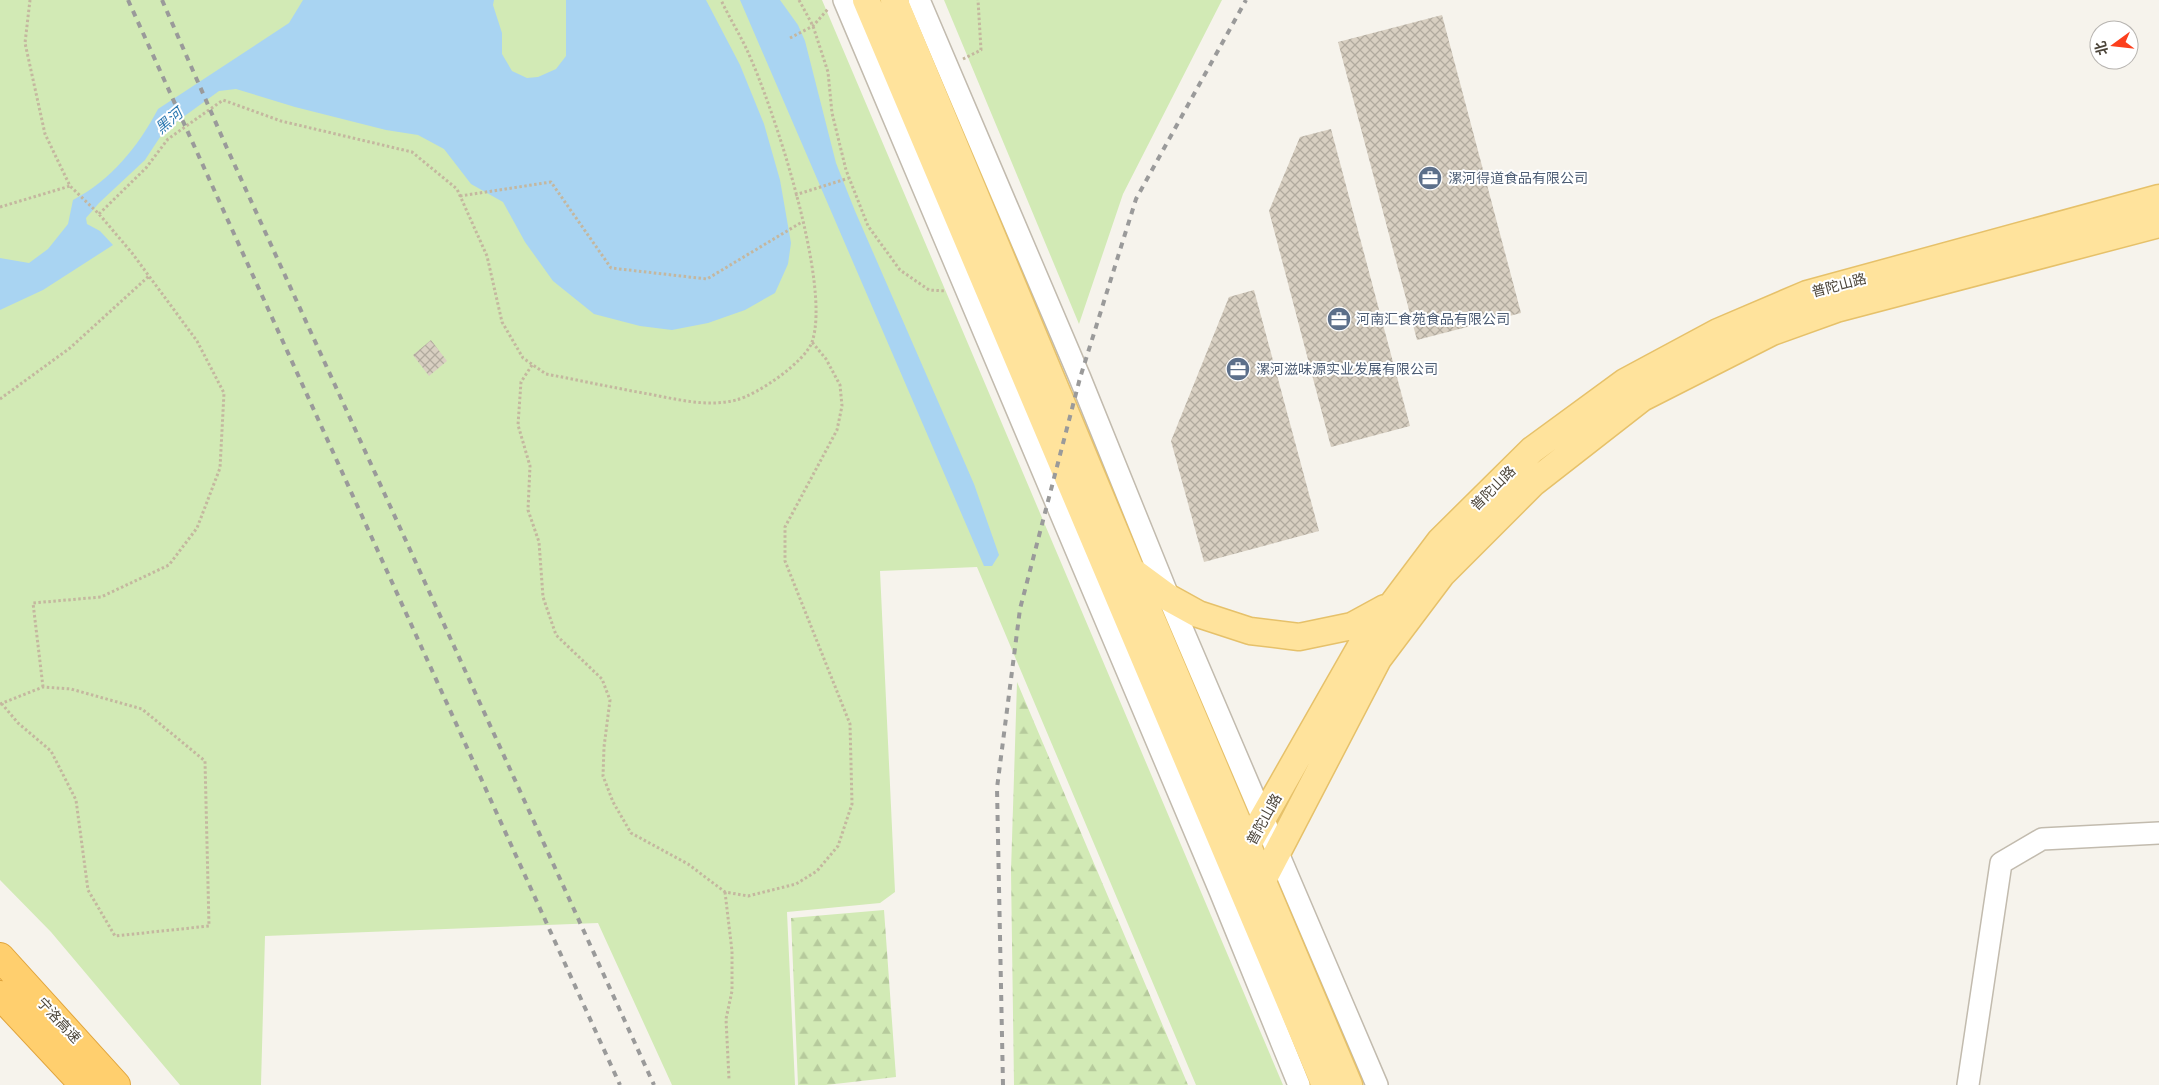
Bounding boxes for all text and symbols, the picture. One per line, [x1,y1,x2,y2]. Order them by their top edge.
north arrow [2089,20,2139,70]
text: 北 [2091,39,2112,57]
water label: 黑河 [151,102,189,138]
office icon: 漯河得道食品有限公司 [1417,165,1443,191]
place label: 漯河得道食品有限公司 [1448,169,1588,187]
street label: 普陀山路 [1810,269,1868,301]
office icon: 河南汇食苑食品有限公司 [1326,306,1352,332]
place label: 河南汇食苑食品有限公司 [1356,310,1510,328]
office icon: 漯河滋味源实业发展有限公司 [1225,356,1251,382]
place label: 漯河滋味源实业发展有限公司 [1256,360,1438,378]
street label: 普陀山路 [1467,462,1519,514]
street label: 普陀山路 [1243,790,1285,848]
street label: 宁洛高速 [33,993,85,1047]

